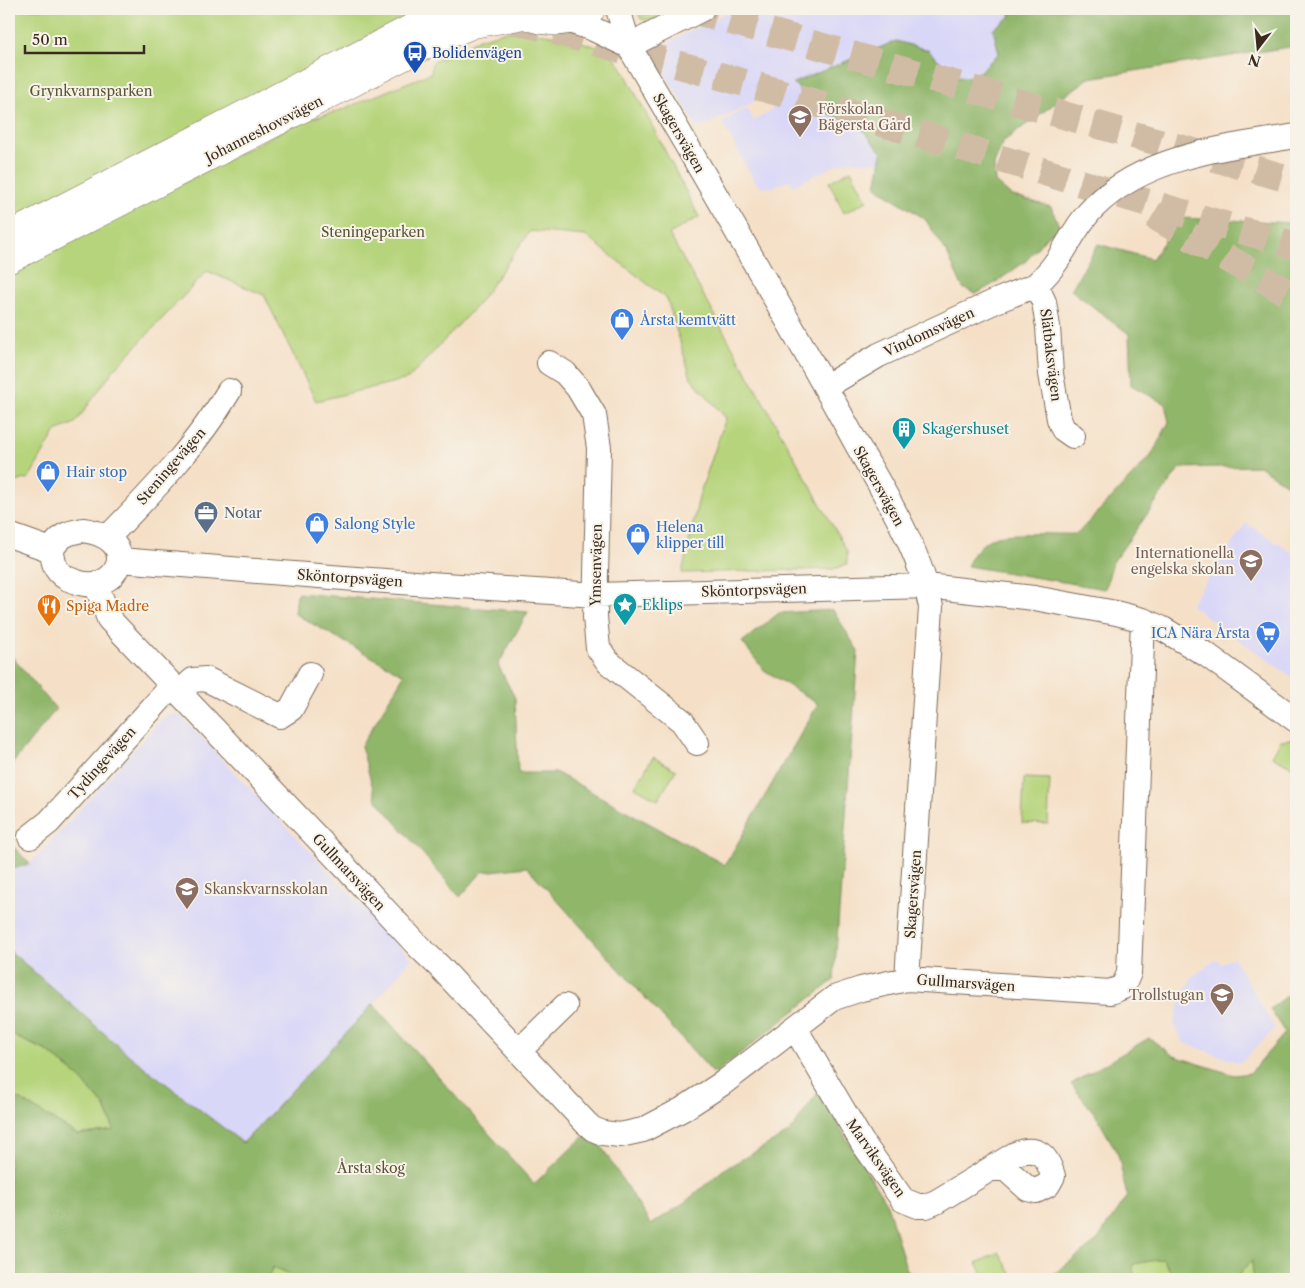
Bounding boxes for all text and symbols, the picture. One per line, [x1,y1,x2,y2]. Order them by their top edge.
scale bar [25,22,144,54]
north arrow [1232,22,1282,72]
text: 50 m [32,30,68,49]
bus stop icon: Bolidenvägen [402,40,428,74]
place label: Bolidenvägen [432,44,522,62]
text: N [1246,50,1263,71]
park label: Grynkvarnsparken [30,82,153,100]
street label: Skagersvägen [649,90,709,176]
street label: Johanneshovsvägen [200,91,326,167]
place label: Förskolan Bägersta Gård [818,100,912,134]
school or university icon: Förskolan Bägersta Gård [787,104,813,138]
park label: Steningeparken [321,223,425,241]
street label: Vindomsvägen [880,303,977,361]
shop icon: Årsta kemtvätt [609,307,635,341]
street label: Slätbaksvägen [1036,308,1066,403]
place label: Årsta kemtvätt [639,310,736,329]
building icon: Skagershuset [891,416,917,450]
place label: Skagershuset [922,420,1009,438]
street label: Steningevägen [133,424,210,508]
street label: Skagersvägen [850,443,909,530]
shop icon: Hair stop [35,459,61,493]
place label: Hair stop [66,463,127,481]
office icon: Notar [193,500,219,534]
place label: Notar [224,504,262,522]
shop icon: Salong Style [304,511,330,545]
place label: Salong Style [334,515,416,533]
place label: Helena klipper till [656,518,725,552]
shop icon: Helena klipper till [625,522,651,556]
street label: Ymsenvägen [586,523,606,607]
place label: Internationella engelska skolan [1131,544,1235,578]
school or university icon: Internationella engelska skolan [1238,548,1264,582]
street label: Sköntorpsvägen [297,565,404,591]
street label: Sköntorpsvägen [701,579,807,601]
place icon: Eklips [612,592,638,626]
restaurant icon: Spiga Madre [36,593,62,627]
place label: Eklips [642,596,683,614]
place label: Spiga Madre [66,597,149,615]
supermarket icon: ICA Nära Årsta [1255,620,1281,654]
place label: ICA Nära Årsta [1151,623,1251,642]
street label: Tydingevägen [64,722,140,803]
street label: Gullmarsvägen [309,830,390,915]
street label: Skagersvägen [901,849,925,939]
school or university icon: Skanskvarnsskolan [174,876,200,910]
place label: Skanskvarnsskolan [204,880,328,898]
street label: Gullmarsvägen [916,971,1016,995]
school or university icon: Trollstugan [1209,982,1235,1016]
place label: Trollstugan [1129,986,1204,1004]
street label: Marviksvägen [842,1115,910,1201]
park label: Årsta skog [336,1158,406,1177]

